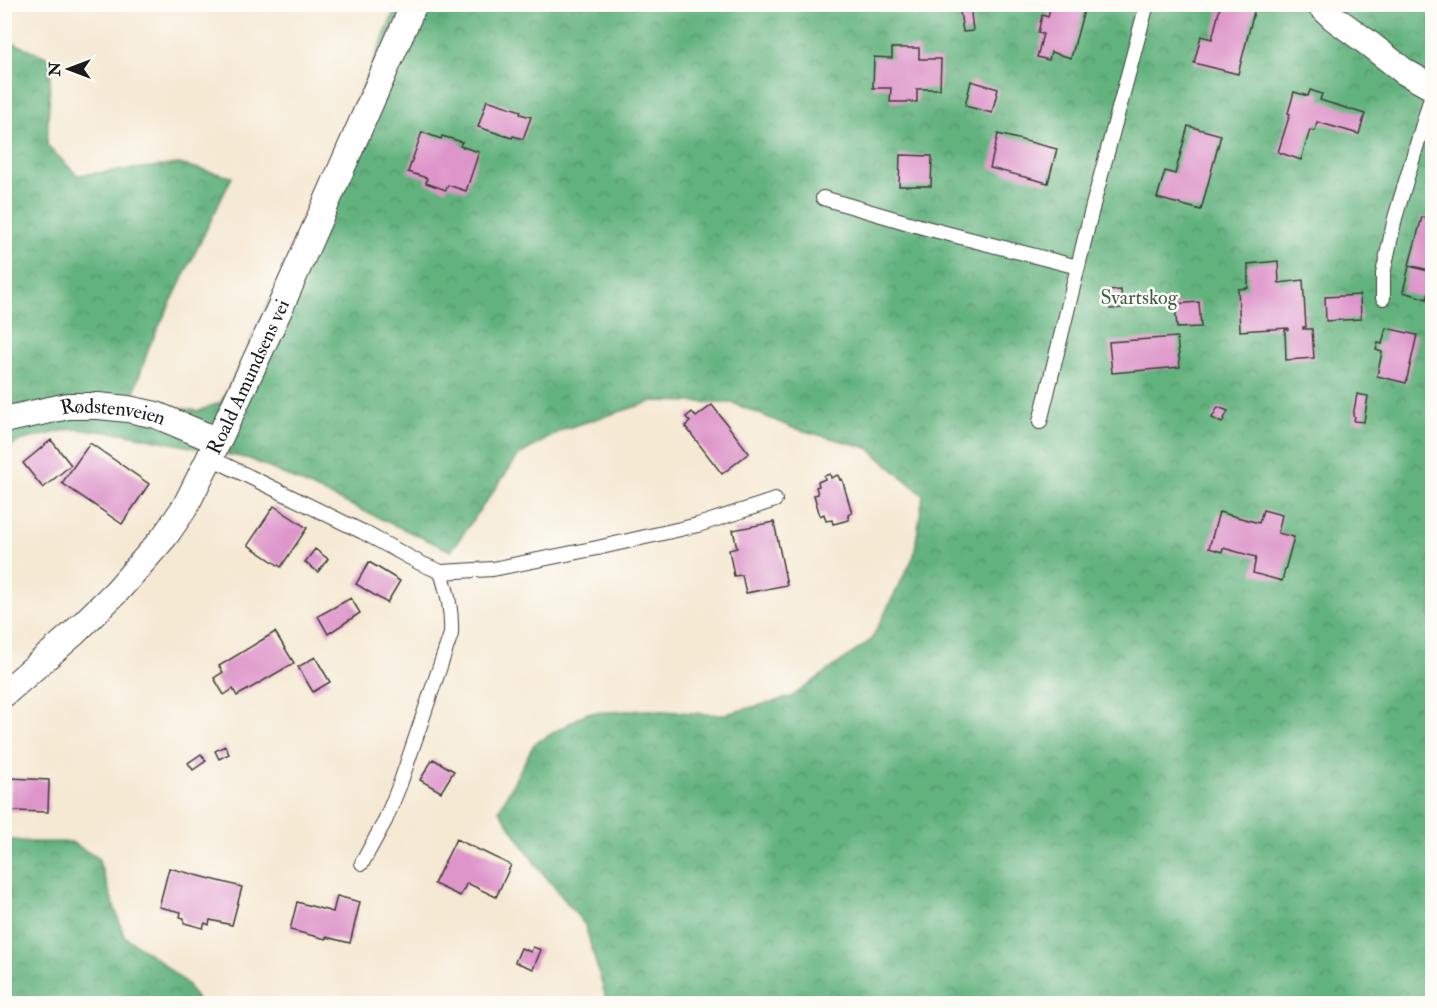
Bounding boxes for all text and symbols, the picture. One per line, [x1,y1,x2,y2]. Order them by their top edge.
north arrow [39,39,99,99]
text: N [45,61,65,77]
park label: Svartskog [1100,285,1179,310]
street label: Roald Amundsens vei [201,295,295,458]
street label: Rødstenveien [58,392,170,430]

